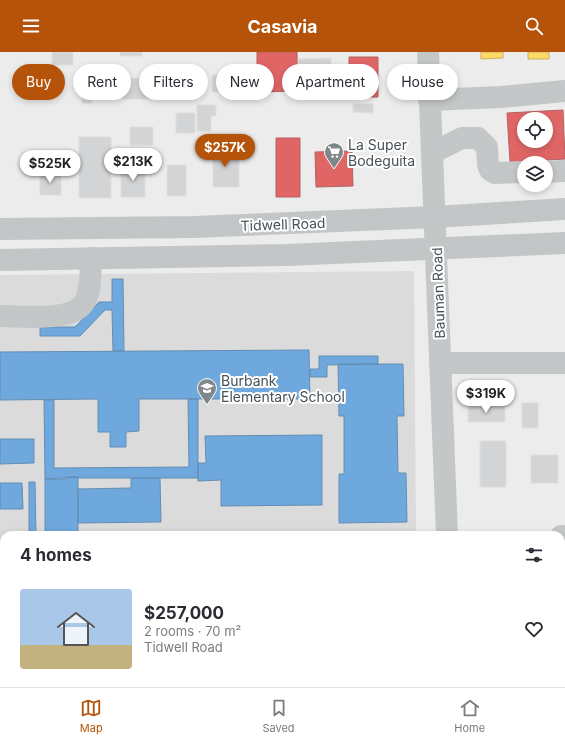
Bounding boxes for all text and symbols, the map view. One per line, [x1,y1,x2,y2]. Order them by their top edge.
icon: menu [20,15,42,37]
icon: search [523,15,545,37]
text: Casavia [247,16,318,37]
chip: Buy [12,64,65,100]
chip: Rent [73,64,131,100]
chip: Filters [139,64,208,100]
chip: New [216,64,274,100]
chip: Apartment [282,64,379,100]
chip: House [387,64,458,100]
map controls [517,112,553,192]
button: locate [517,112,553,148]
pin: $257K [197,134,253,168]
place label: La Super Bodeguita [348,136,415,169]
text: $257K [204,139,246,155]
supermarket icon: La Super Bodeguita [323,141,345,169]
pin: $213K [105,148,161,182]
pin: $525K [22,150,78,184]
text: $213K [113,153,153,169]
text: $525K [29,155,71,171]
button: layers [517,156,553,192]
street label: Tidwell Road [240,214,326,234]
street label: Bauman Road [428,247,448,339]
place label: Burbank Elementary School [221,372,345,405]
school or university icon: Burbank Elementary School [196,377,218,405]
pin: $319K [458,380,514,414]
text: $319K [466,385,506,401]
icon: filters [523,544,545,566]
text: 4 homes [20,545,92,565]
text: $257,000 [144,603,224,623]
icon: home [52,605,100,653]
icon: heart [523,618,545,640]
text: 2 rooms · 70 m² [144,623,241,639]
text: Tidwell Road [144,639,223,655]
tab: Map [80,697,103,735]
tab: Saved [262,697,295,735]
tab: Home [454,697,485,735]

